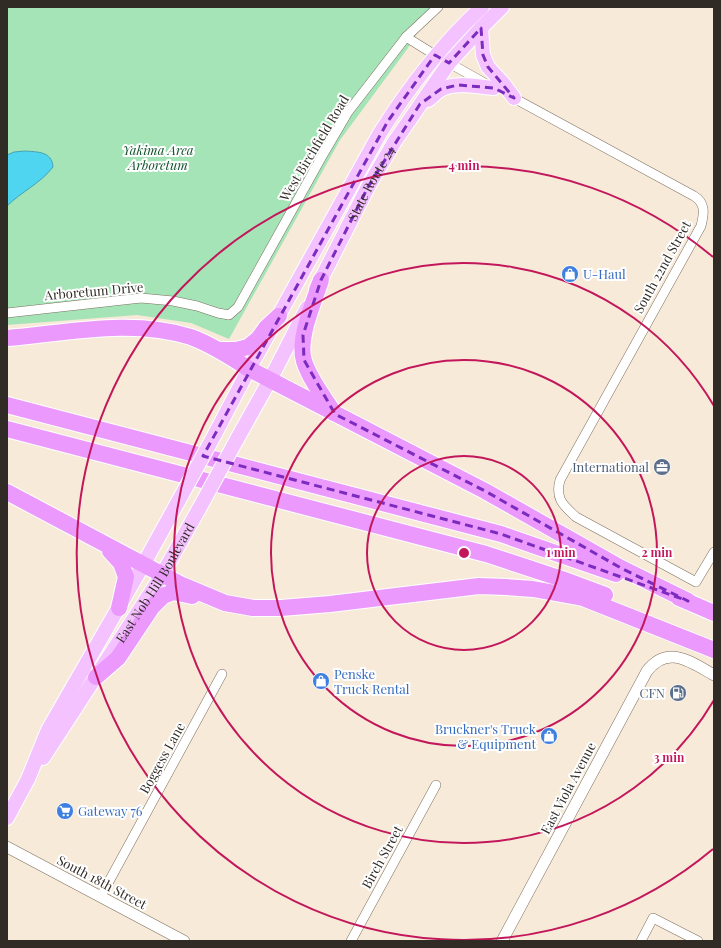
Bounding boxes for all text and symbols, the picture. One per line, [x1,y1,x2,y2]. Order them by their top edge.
street label: West Birchfield Road [275,91,352,205]
park label: Yakima Area Arboretum [122,141,194,173]
street label: State Route 24 [343,143,398,223]
text: 4 min [448,157,480,173]
street label: South 22nd Street [629,217,694,316]
shop icon: U-Haul [560,264,580,284]
place label: U-Haul [583,265,626,282]
street label: Arboretum Drive [43,278,144,303]
office icon: International [652,457,672,477]
place label: International [572,458,649,475]
street label: East Nob Hill Boulevard [111,519,198,646]
text: 1 min [546,544,576,560]
text: 2 min [642,544,673,560]
centre of rings [457,546,471,560]
place label: Penske Truck Rental [334,665,410,697]
shop icon: Penske Truck Rental [311,671,331,691]
fuel station icon: CFN [668,683,688,703]
place label: CFN [639,684,665,701]
street label: Boggess Lane [135,719,188,796]
place label: Bruckner's Truck & Equipment [435,720,537,752]
shop icon: Bruckner's Truck & Equipment [539,726,559,746]
street label: East Viola Avenue [536,738,599,837]
text: 3 min [654,749,685,765]
supermarket icon: Gateway 76 [55,801,75,821]
place label: Gateway 76 [78,802,143,819]
street label: Birch Street [357,822,406,891]
street label: South 18th Street [54,851,150,913]

